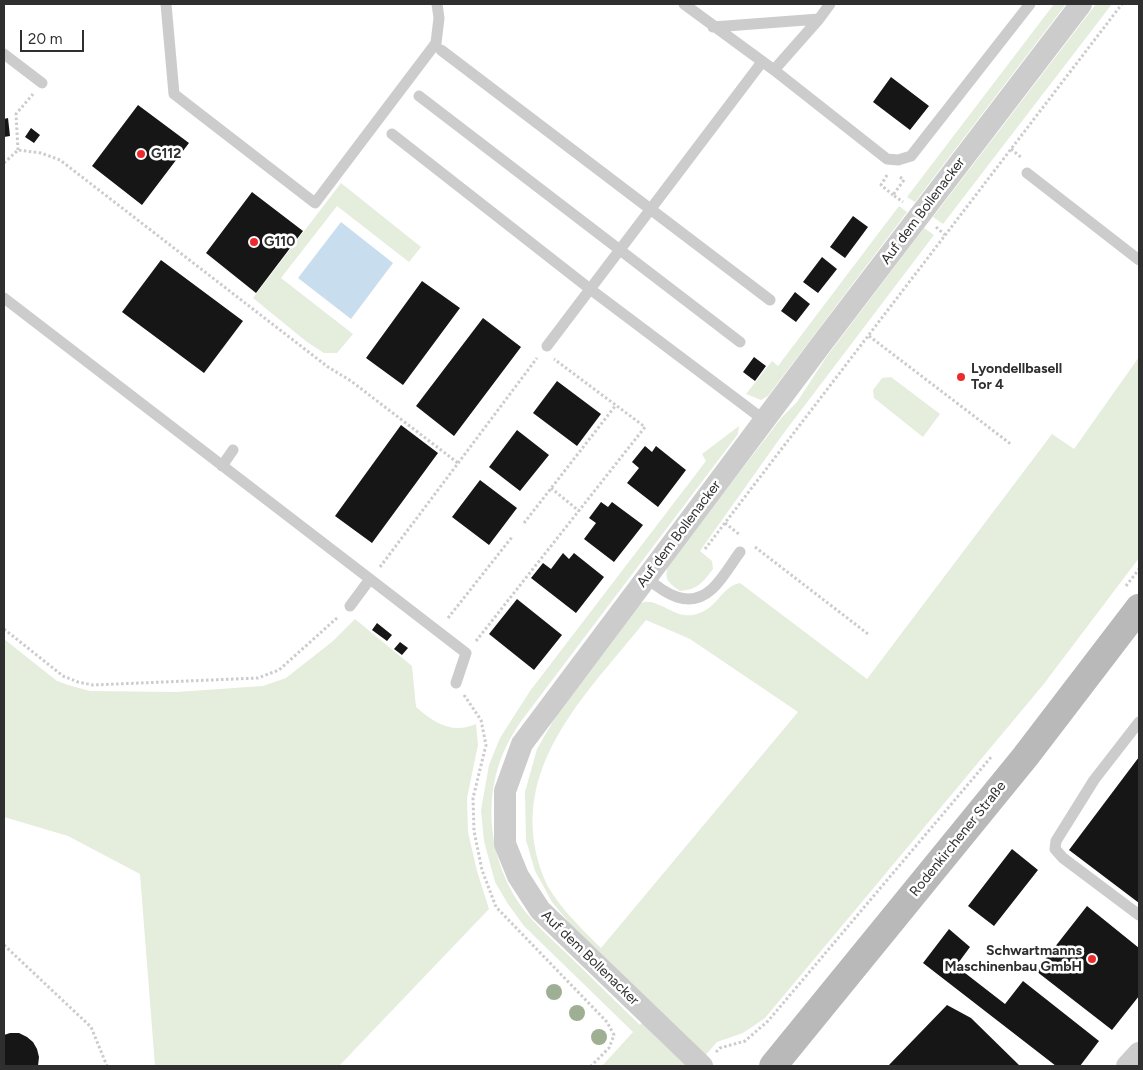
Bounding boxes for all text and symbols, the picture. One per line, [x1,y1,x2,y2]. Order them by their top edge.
scale bar [22,20,86,52]
text: 20 m [28,30,62,48]
place label: G112 [151,146,181,162]
marker: G112 [135,148,147,160]
street label: Auf dem Bollenacker [877,154,969,268]
place label: G110 [264,234,295,250]
marker: G110 [248,236,260,248]
place label: Lyondellbasell Tor 4 [971,361,1062,394]
marker: Lyondellbasell Tor 4 [955,371,967,383]
street label: Auf dem Bollenacker [633,477,725,591]
street label: Rodenkirchener Straße [906,778,1010,900]
street label: Auf dem Bollenacker [538,907,642,1009]
place label: Schwartmanns Maschinenbau GmbH [945,943,1082,976]
marker: Schwartmanns Maschinenbau GmbH [1086,953,1098,965]

